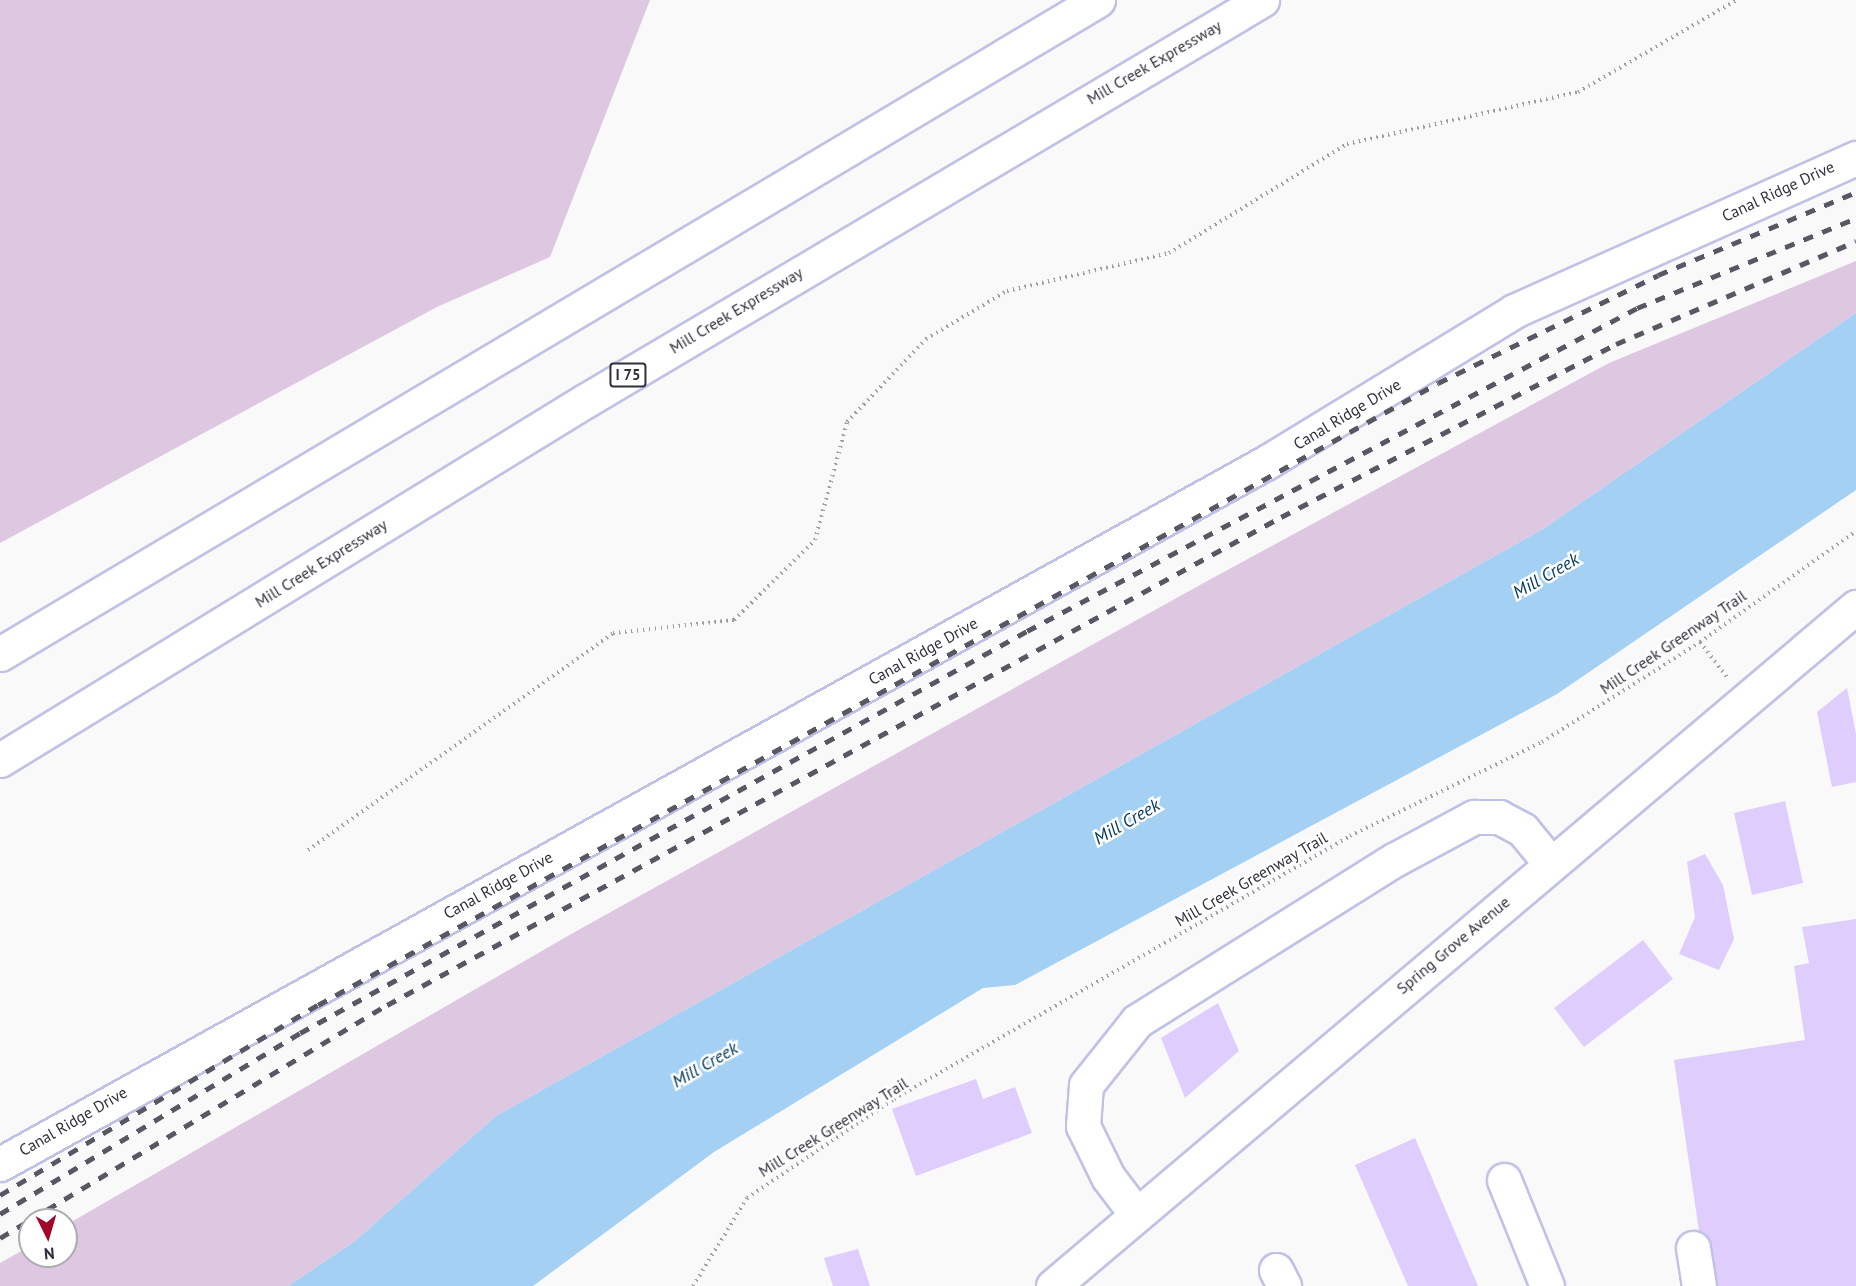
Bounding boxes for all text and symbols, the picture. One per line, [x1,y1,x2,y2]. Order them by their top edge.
street label: Mill Creek Expressway [1083,16,1225,108]
street label: Canal Ridge Drive [1719,157,1837,225]
street label: Mill Creek Expressway [666,262,806,358]
road number: I 75 [608,363,648,387]
street label: Canal Ridge Drive [1290,374,1404,454]
street label: Mill Creek Expressway [251,514,391,612]
water label: Mill Creek [1509,548,1583,604]
street label: Mill Creek Greenway Trail [1596,585,1750,699]
street label: Canal Ridge Drive [865,613,981,689]
water label: Mill Creek [1090,794,1164,850]
street label: Mill Creek Greenway Trail [1171,827,1331,931]
street label: Canal Ridge Drive [440,847,556,923]
street label: Spring Grove Avenue [1392,892,1514,998]
water label: Mill Creek [668,1037,742,1093]
street label: Mill Creek Greenway Trail [754,1073,912,1181]
street label: Canal Ridge Drive [16,1082,130,1160]
north arrow [18,1208,78,1268]
text: N [43,1244,56,1264]

